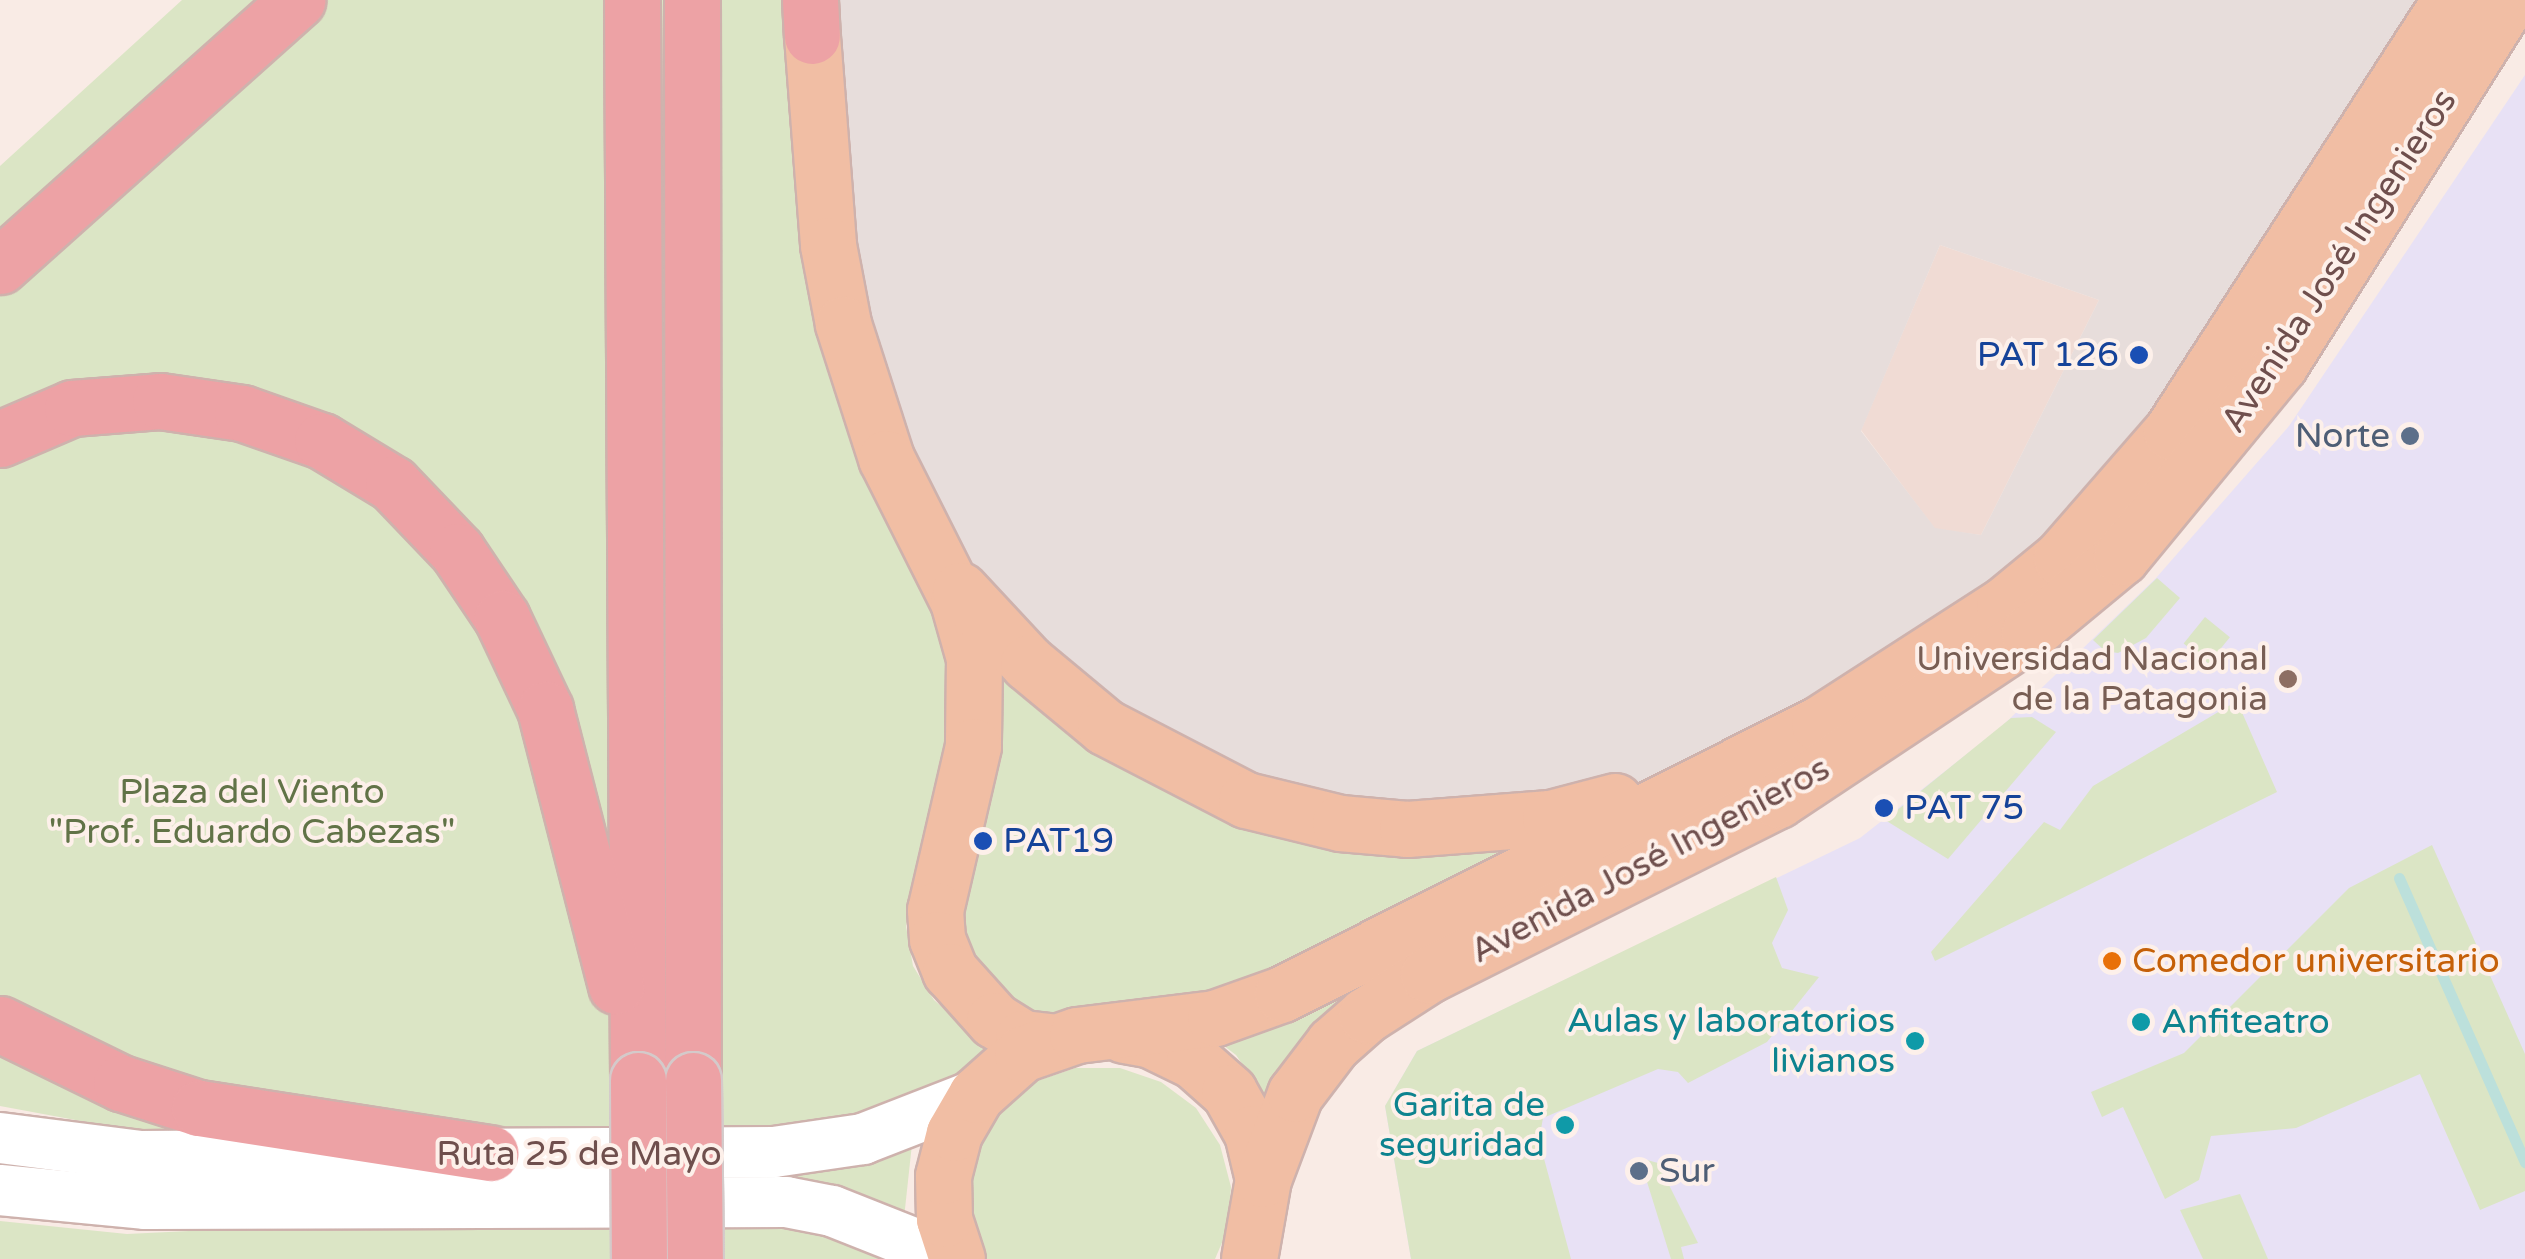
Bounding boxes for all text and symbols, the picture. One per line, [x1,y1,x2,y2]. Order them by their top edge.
street label: Avenida José Ingenieros [2212,81,2466,441]
place label: PAT 126 [1977,334,2119,376]
marker: PAT 126 [2128,344,2150,366]
place label: Norte [2295,415,2390,457]
marker: Norte [2399,425,2421,447]
place label: Universidad Nacional de la Patagonia [1916,638,2268,720]
marker: Universidad Nacional de la Patagonia [2277,668,2299,690]
street label: Avenida José Ingenieros [1463,747,1837,973]
park label: Plaza del Viento "Prof. Eduardo Cabezas" [49,771,455,853]
place label: PAT 75 [1904,787,2024,829]
marker: PAT 75 [1873,797,1895,819]
place label: PAT19 [1003,820,1114,862]
marker: PAT19 [972,830,994,852]
place label: Comedor universitario [2132,940,2500,982]
marker: Comedor universitario [2101,950,2123,972]
place label: Aulas y laboratorios livianos [1567,1000,1895,1082]
place label: Anfiteatro [2161,1001,2330,1043]
marker: Anfiteatro [2130,1011,2152,1033]
marker: Aulas y laboratorios livianos [1904,1030,1926,1052]
place label: Garita de seguridad [1379,1084,1545,1166]
marker: Garita de seguridad [1554,1114,1576,1136]
street label: Ruta 25 de Mayo [436,1133,722,1175]
place label: Sur [1659,1150,1715,1192]
marker: Sur [1628,1160,1650,1182]

